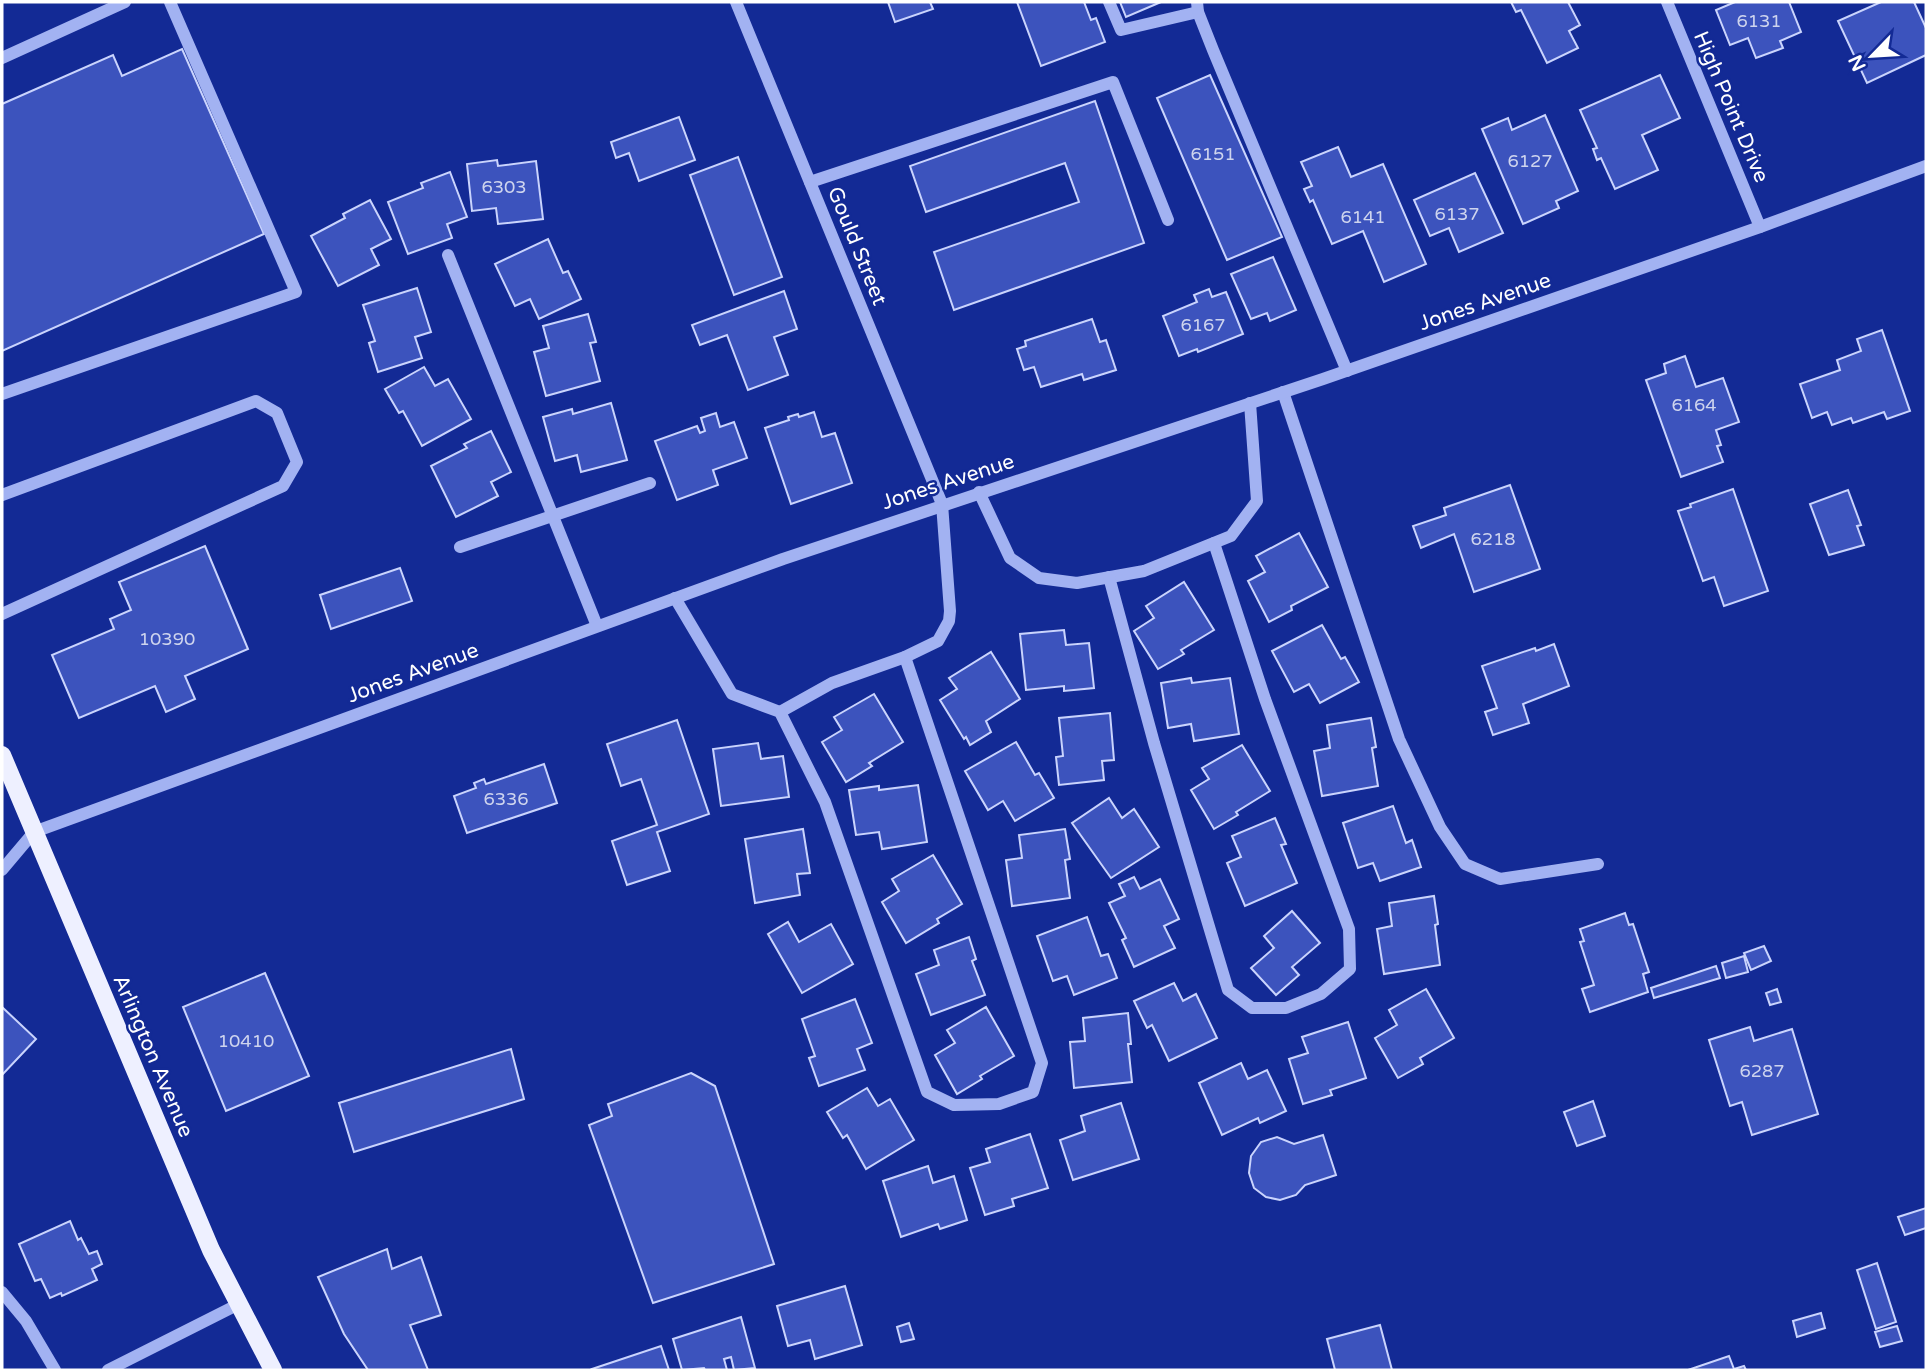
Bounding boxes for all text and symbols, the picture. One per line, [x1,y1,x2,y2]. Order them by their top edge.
house number: 6131 [1736,10,1782,32]
north arrow [1837,21,1907,91]
street label: High Point Drive [1688,28,1774,187]
text: N [1844,51,1871,74]
house number: 6151 [1190,143,1236,165]
house number: 6127 [1507,150,1553,172]
house number: 6303 [481,176,527,198]
street label: Gould Street [822,183,892,309]
house number: 6137 [1434,203,1480,225]
house number: 6141 [1340,206,1386,228]
street label: Jones Avenue [1416,268,1554,336]
house number: 6167 [1180,314,1226,336]
house number: 6164 [1671,394,1717,416]
street label: Jones Avenue [879,449,1018,515]
house number: 6218 [1470,528,1516,550]
house number: 10390 [139,628,195,650]
street label: Jones Avenue [344,638,482,708]
house number: 6336 [483,788,529,810]
street label: Arlington Avenue [107,971,199,1141]
house number: 10410 [218,1030,274,1052]
house number: 6287 [1739,1060,1785,1082]

